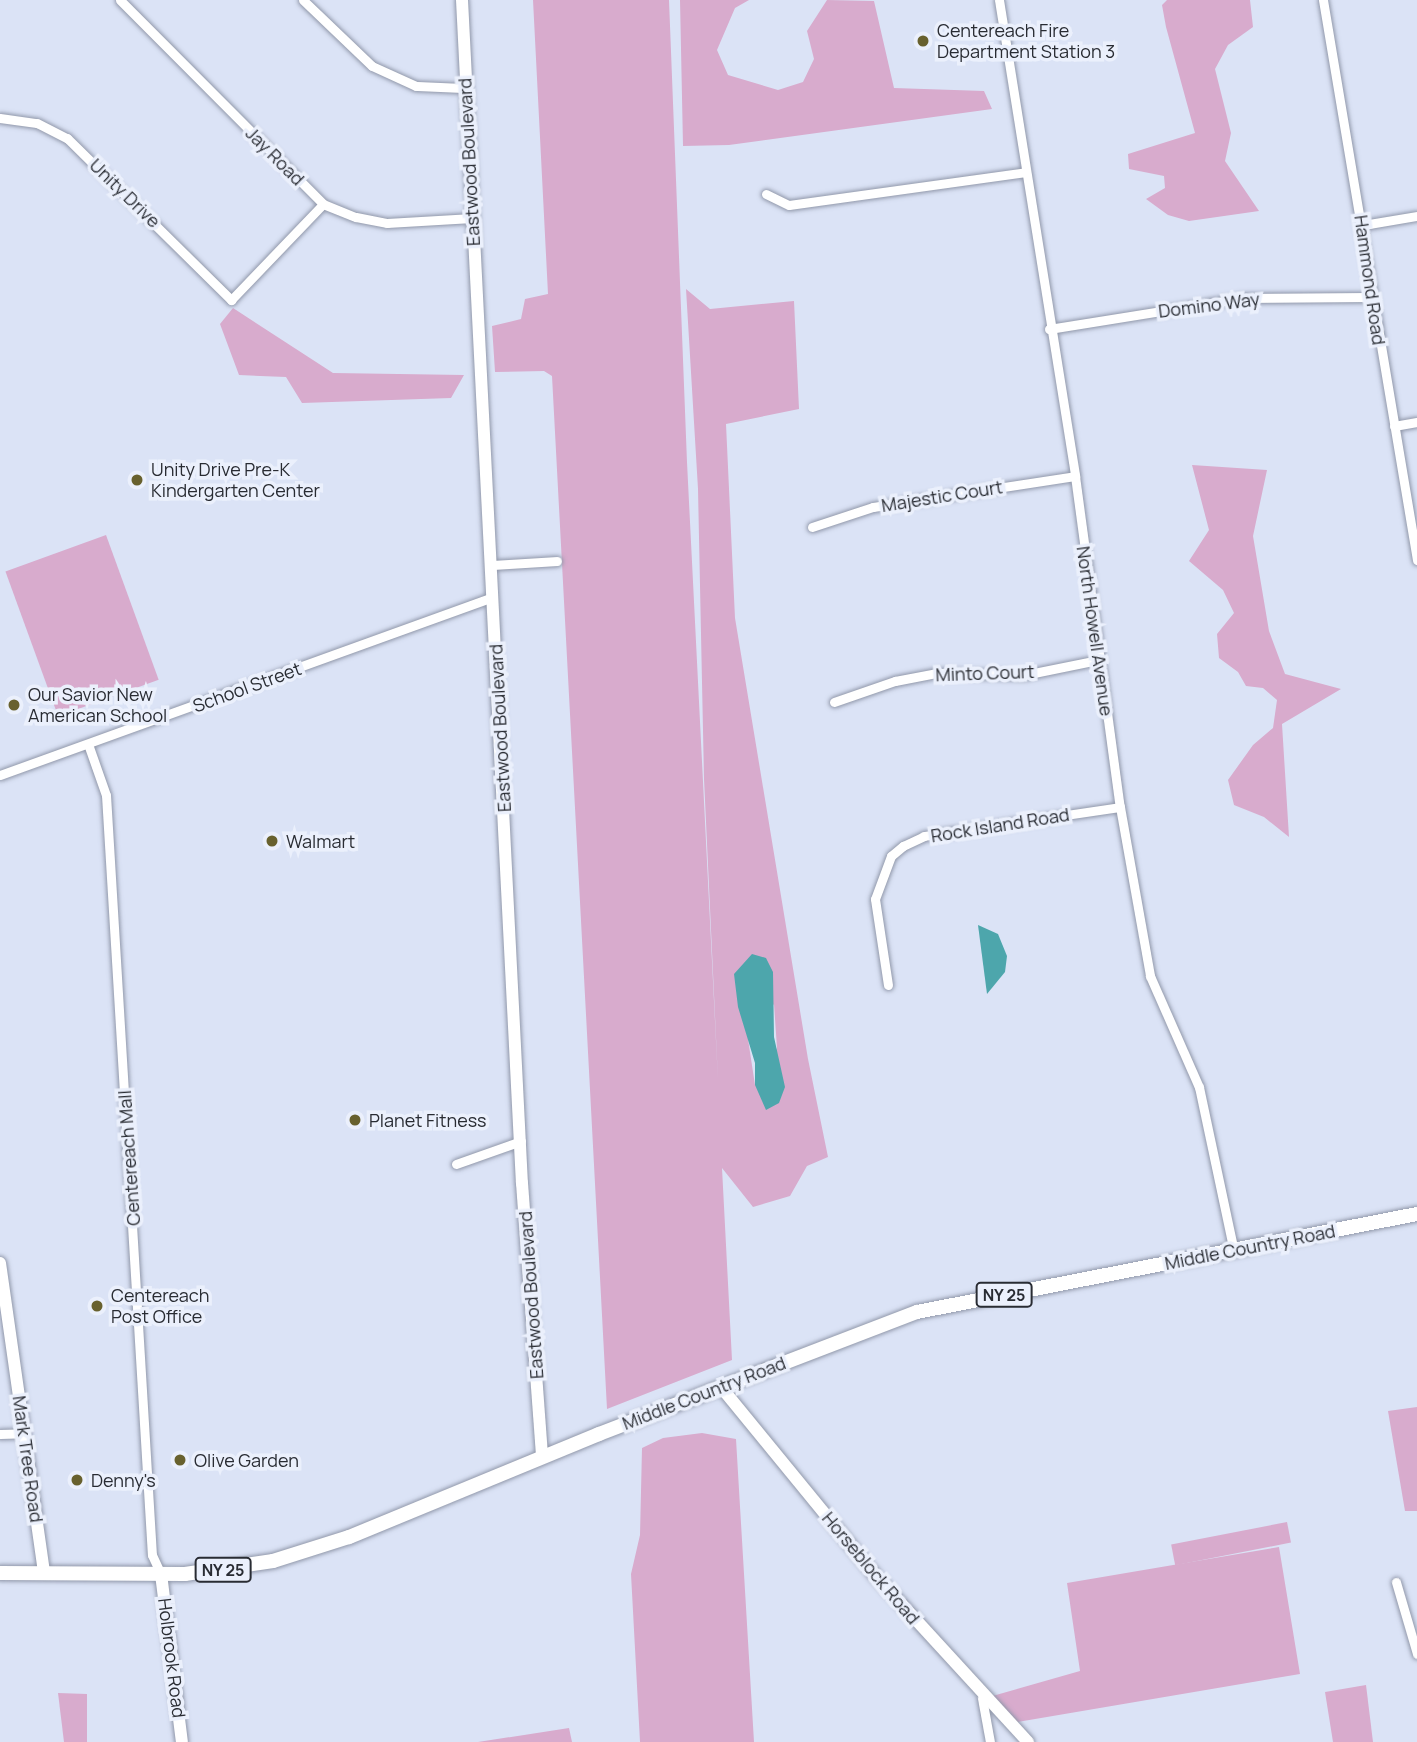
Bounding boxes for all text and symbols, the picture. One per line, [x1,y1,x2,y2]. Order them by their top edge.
place label: Centereach Fire Department Station 3 [937,20,1115,62]
marker: Centereach Fire Department Station 3 [915,33,931,49]
street label: Eastwood Boulevard [454,77,484,247]
street label: Jay Road [241,122,309,190]
street label: Unity Drive [85,154,165,232]
street label: Hammond Road [1350,214,1390,346]
street label: Domino Way [1157,288,1261,322]
place label: Unity Drive Pre-K Kindergarten Center [151,459,320,502]
marker: Unity Drive Pre-K Kindergarten Center [129,472,145,488]
street label: Majestic Court [880,476,1004,516]
street label: North Howell Avenue [1072,545,1118,717]
street label: Eastwood Boulevard [485,643,515,813]
street label: School Street [190,657,304,717]
street label: Minto Court [935,660,1035,686]
place label: Our Savior New American School [28,684,167,726]
marker: Our Savior New American School [6,697,22,713]
street label: Rock Island Road [929,803,1071,847]
place label: Walmart [286,830,355,852]
marker: Walmart [264,833,280,849]
street label: Centereach Mall [113,1090,145,1226]
place label: Planet Fitness [369,1109,487,1131]
marker: Planet Fitness [347,1112,363,1128]
street label: Eastwood Boulevard [514,1210,548,1380]
street label: Middle Country Road [1163,1220,1337,1274]
road number: NY 25 [974,1282,1034,1308]
place label: Centereach Post Office [111,1285,209,1328]
marker: Centereach Post Office [89,1298,105,1314]
street label: Middle Country Road [619,1352,789,1434]
street label: Mark Tree Road [8,1394,48,1524]
place label: Olive Garden [194,1449,299,1471]
marker: Olive Garden [172,1452,188,1468]
place label: Denny's [91,1469,156,1491]
marker: Denny's [69,1472,85,1488]
street label: Horseblock Road [818,1508,924,1628]
road number: NY 25 [193,1558,253,1582]
street label: Holbrook Road [154,1597,190,1719]

